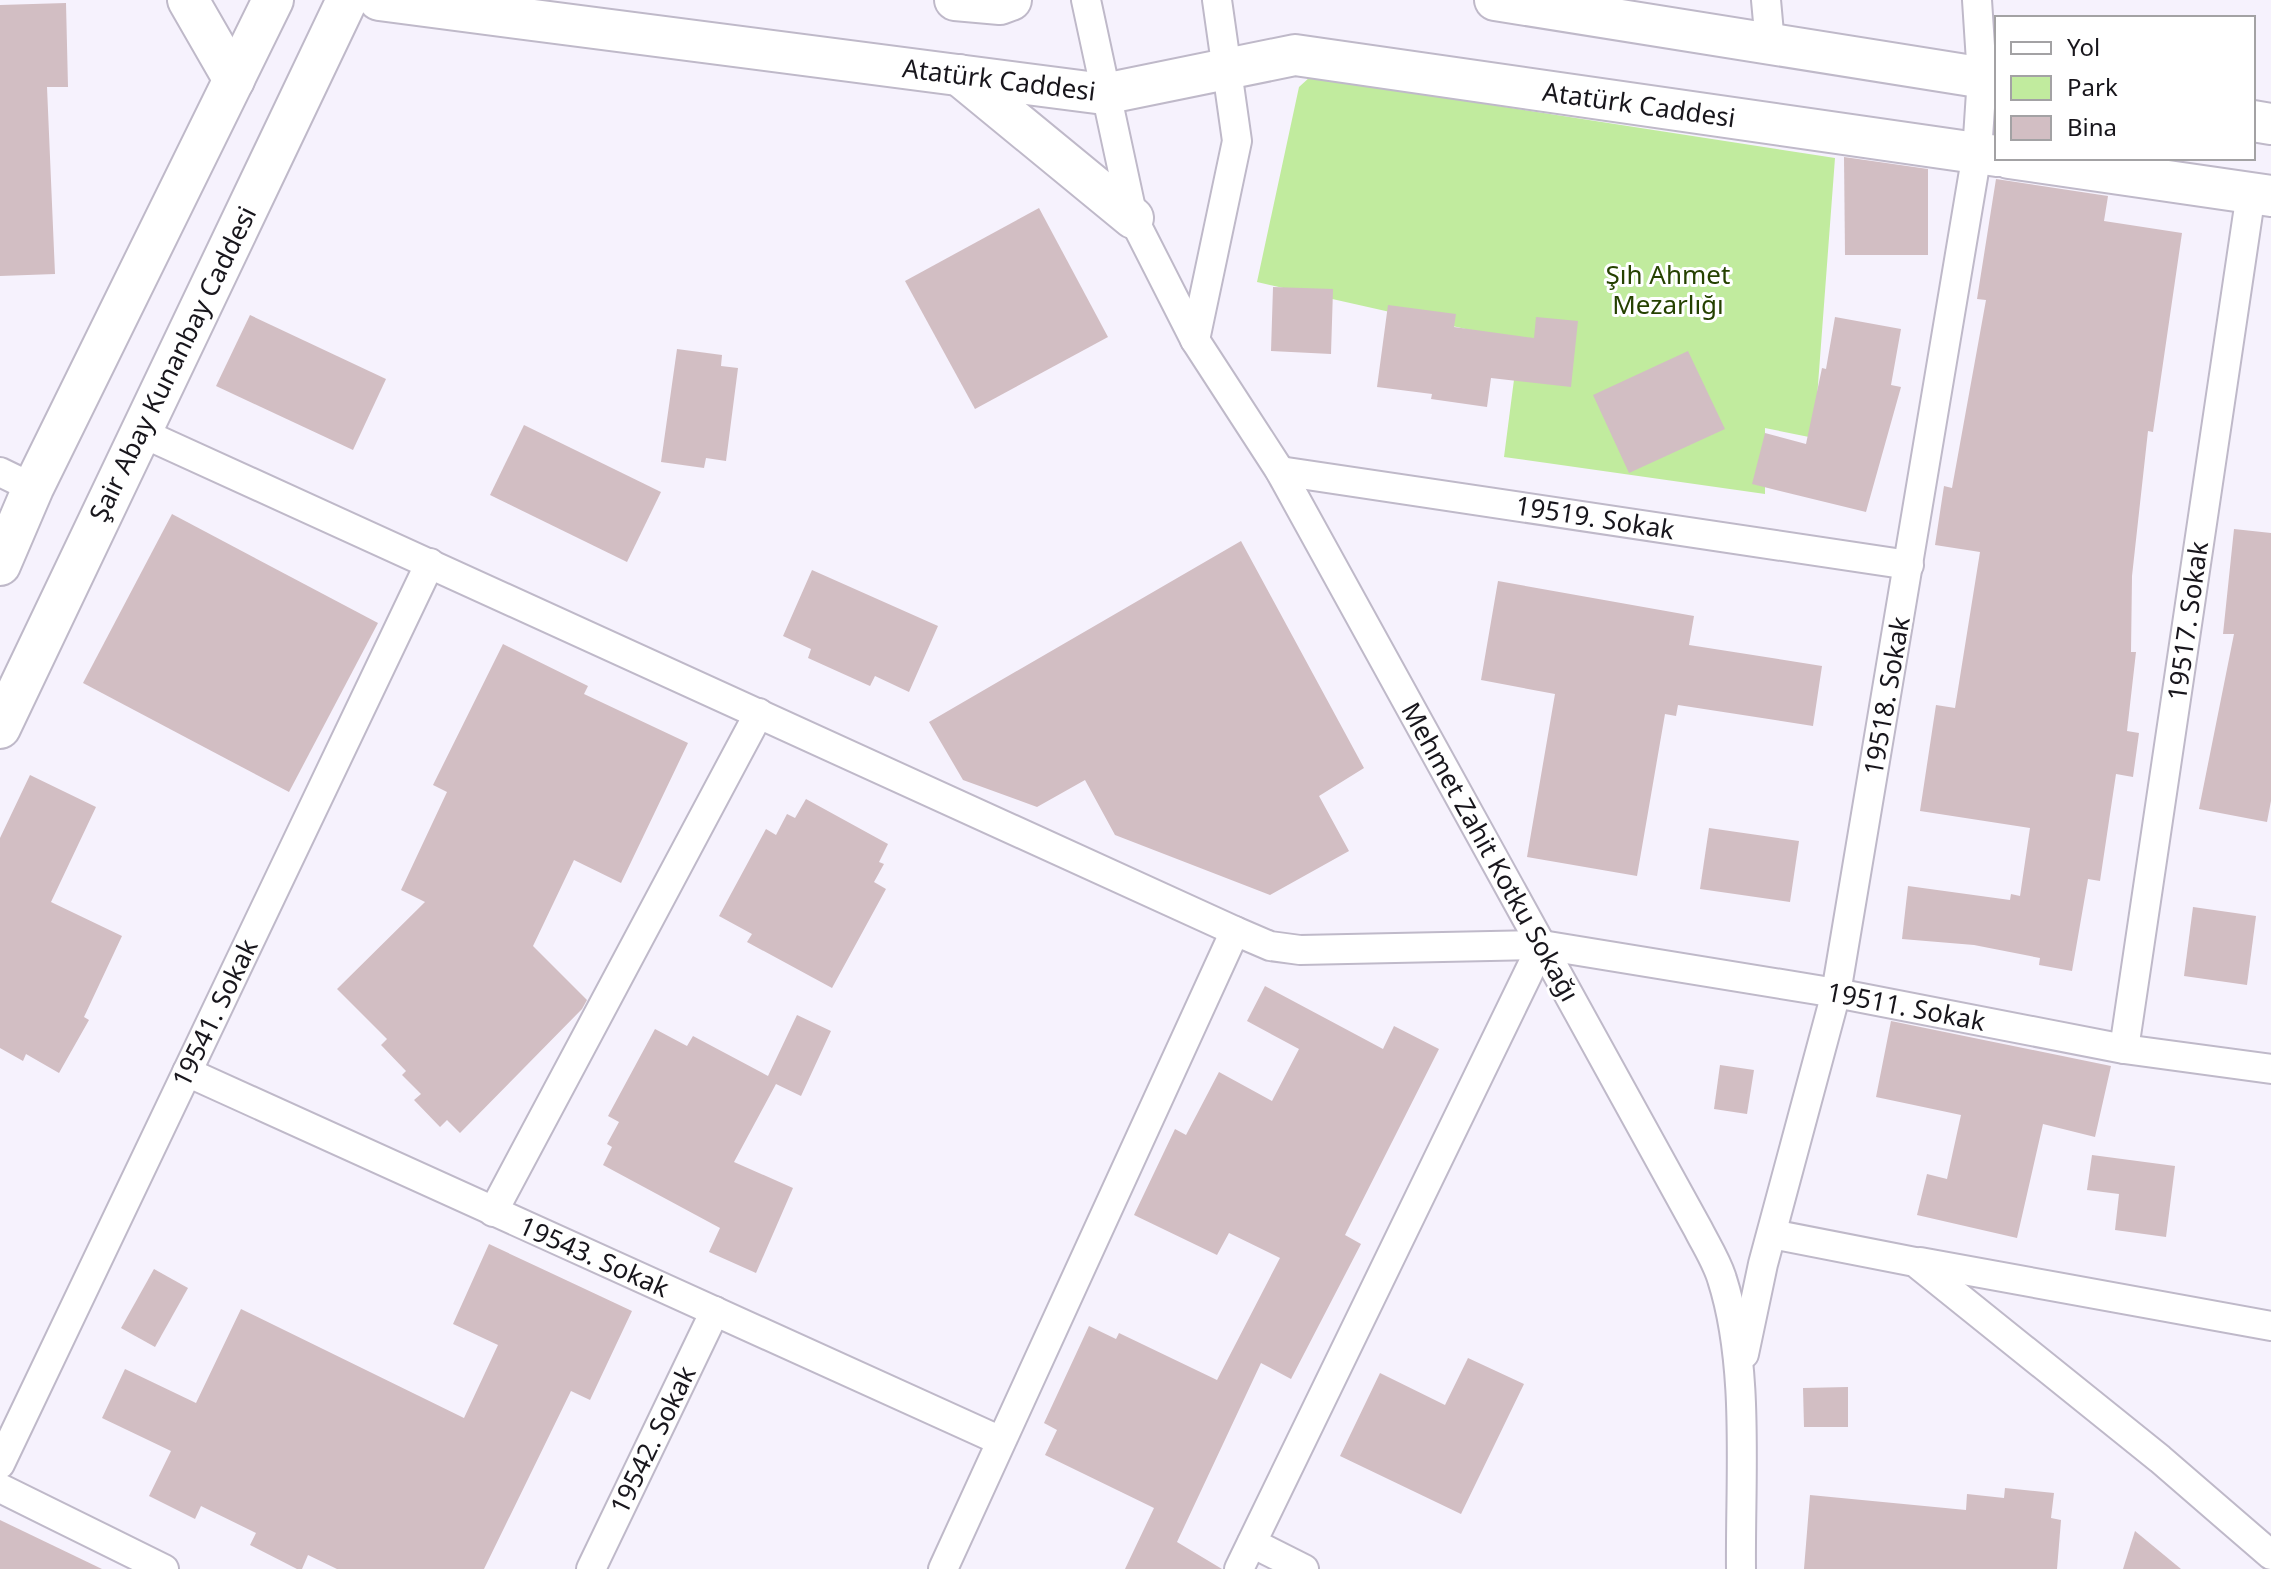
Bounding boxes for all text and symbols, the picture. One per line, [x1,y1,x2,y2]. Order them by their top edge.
legend [1995,16,2255,160]
text: Yol [2067,30,2100,63]
street label: Atatürk Caddesi [901,49,1098,109]
text: Park [2067,70,2118,103]
street label: Atatürk Caddesi [1540,73,1738,135]
text: Bina [2067,110,2117,143]
street label: Şair Abay Kunanbay Caddesi [80,200,264,527]
park label: Şıh Ahmet Mezarlığı [1606,256,1730,322]
street label: 19519. Sokak [1513,487,1677,547]
street label: 19517. Sokak [2158,539,2216,703]
street label: 19518. Sokak [1854,614,1918,778]
street label: Mehmet Zahit Kotku Sokağı [1393,695,1588,1008]
street label: 19541. Sokak [163,932,265,1093]
street label: 19511. Sokak [1824,973,1988,1039]
street label: 19543. Sokak [514,1207,675,1305]
street label: 19542. Sokak [601,1359,703,1520]

